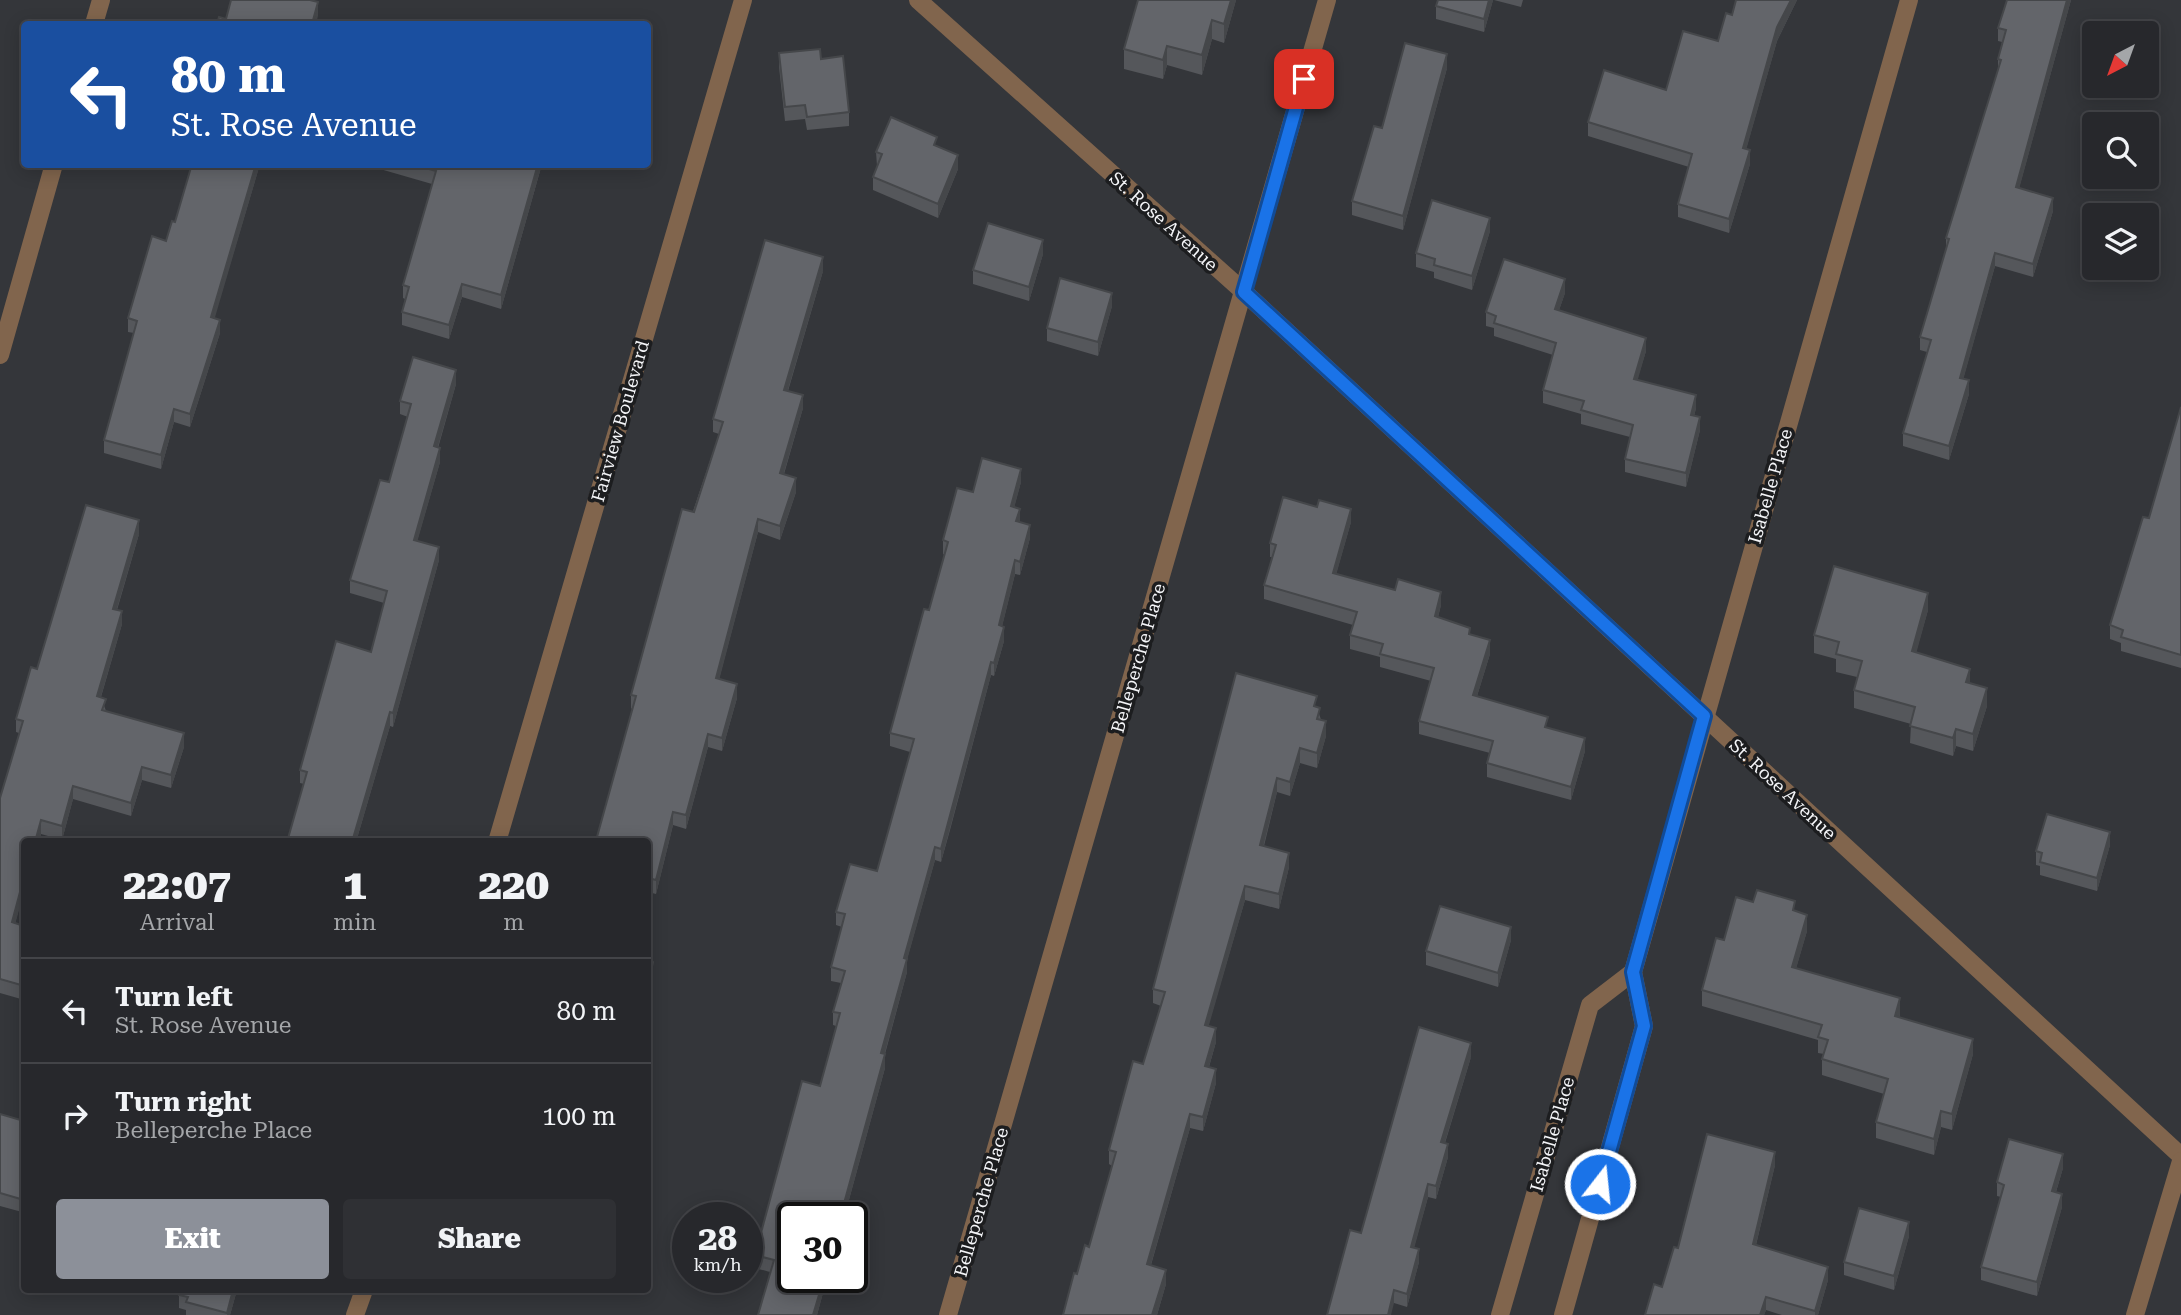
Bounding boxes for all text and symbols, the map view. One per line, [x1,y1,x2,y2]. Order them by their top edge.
north arrow [2082,21,2160,98]
map controls [2082,21,2159,280]
text: 80 m [171,47,286,104]
icon: left [56,49,147,140]
pin [1274,49,1334,109]
icon: arrive [1285,60,1323,98]
text: St. Rose Avenue [171,106,417,144]
button: search [2082,112,2159,189]
street label: St. Rose Avenue [1106,167,1222,275]
button: layers [2082,203,2159,280]
street label: Fairview Boulevard [587,338,653,504]
street label: Isabelle Place [1744,426,1796,546]
street label: Belleperche Place [1107,581,1169,735]
street label: St. Rose Avenue [1725,734,1841,844]
text: 22:07 [123,860,231,909]
text: 1 [343,860,367,909]
text: 220 [478,860,549,909]
text: Arrival [140,909,214,936]
text: min [333,909,376,936]
text: m [503,909,524,936]
text: Turn left [115,982,233,1012]
icon: left [56,992,94,1030]
text: 80 m [557,996,616,1026]
text: St. Rose Avenue [115,1012,291,1039]
street label: Isabelle Place [1526,1074,1578,1194]
text: Turn right [115,1087,251,1117]
icon: right [56,1097,94,1135]
text: 100 m [542,1101,616,1131]
text: Belleperche Place [115,1117,312,1144]
street label: Belleperche Place [950,1125,1012,1279]
position arrow [1563,1147,1637,1221]
button: Exit [56,1199,329,1279]
button: Share [343,1199,616,1279]
speed limit sign: 30 [777,1202,868,1293]
text: 28 [698,1218,737,1259]
text: km/h [693,1254,742,1275]

